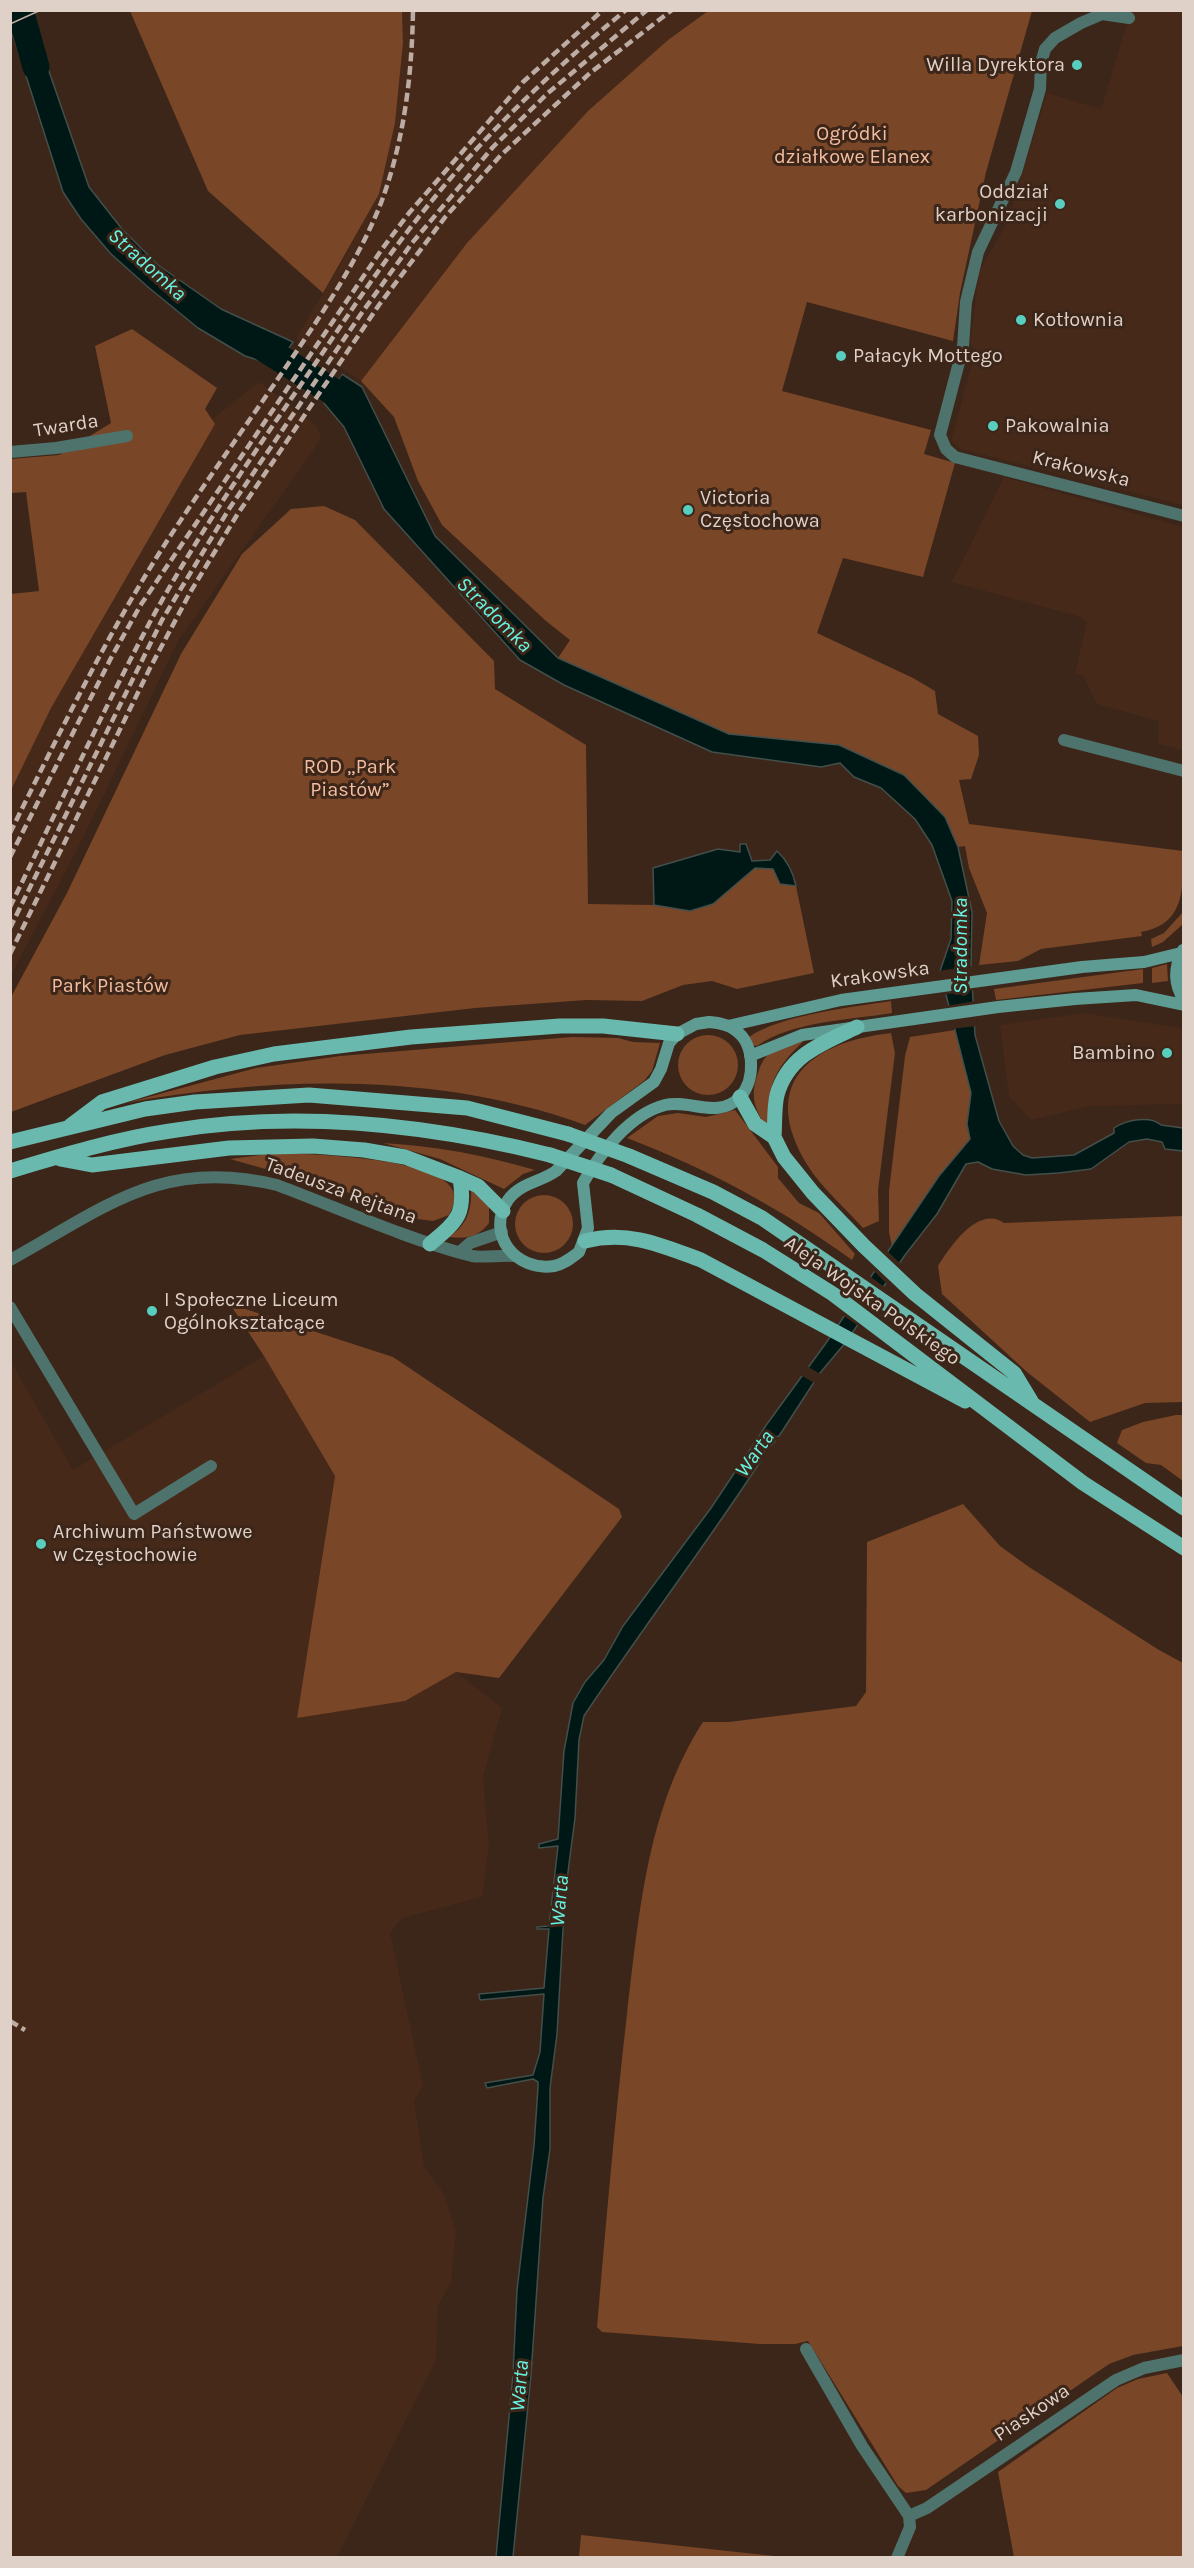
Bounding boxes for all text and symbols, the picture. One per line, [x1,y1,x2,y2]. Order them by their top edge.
place label: Willa Dyrektora [926,53,1065,77]
marker: Willa Dyrektora [1070,58,1084,72]
park label: Ogródki działkowe Elanex [774,122,930,169]
place label: Oddział karbonizacji [935,180,1048,227]
marker: Oddział karbonizacji [1053,197,1067,211]
water label: Stradomka [103,223,191,307]
place label: Kotłownia [1033,308,1124,332]
marker: Kotłownia [1014,313,1028,327]
place label: Pałacyk Mottego [853,344,1003,368]
marker: Pałacyk Mottego [834,349,848,363]
street label: Twarda [32,409,100,443]
place label: Pakowalnia [1005,414,1109,438]
marker: Pakowalnia [986,419,1000,433]
street label: Krakowska [1030,445,1132,493]
place label: Victoria Częstochowa [700,486,820,533]
marker: Victoria Częstochowa [681,503,695,517]
water label: Stradomka [451,572,537,658]
park label: ROD „Park Piastów” [304,755,396,802]
water label: Stradomka [948,898,974,994]
street label: Krakowska [829,956,931,994]
park label: Park Piastów [52,974,168,998]
place label: Bambino [1072,1041,1155,1065]
marker: Bambino [1160,1046,1174,1060]
street label: Tadeusza Rejtana [262,1152,420,1230]
street label: Aleja Wojska Polskiego [779,1231,965,1371]
place label: I Społeczne Liceum Ogólnokształcące [164,1288,339,1335]
marker: I Społeczne Liceum Ogólnokształcące [145,1304,159,1318]
water label: Warta [730,1426,780,1482]
place label: Archiwum Państwowe w Częstochowie [53,1520,252,1567]
marker: Archiwum Państwowe w Częstochowie [34,1537,48,1551]
water label: Warta [545,1874,575,1928]
water label: Warta [505,2359,535,2413]
street label: Piaskowa [990,2379,1074,2447]

